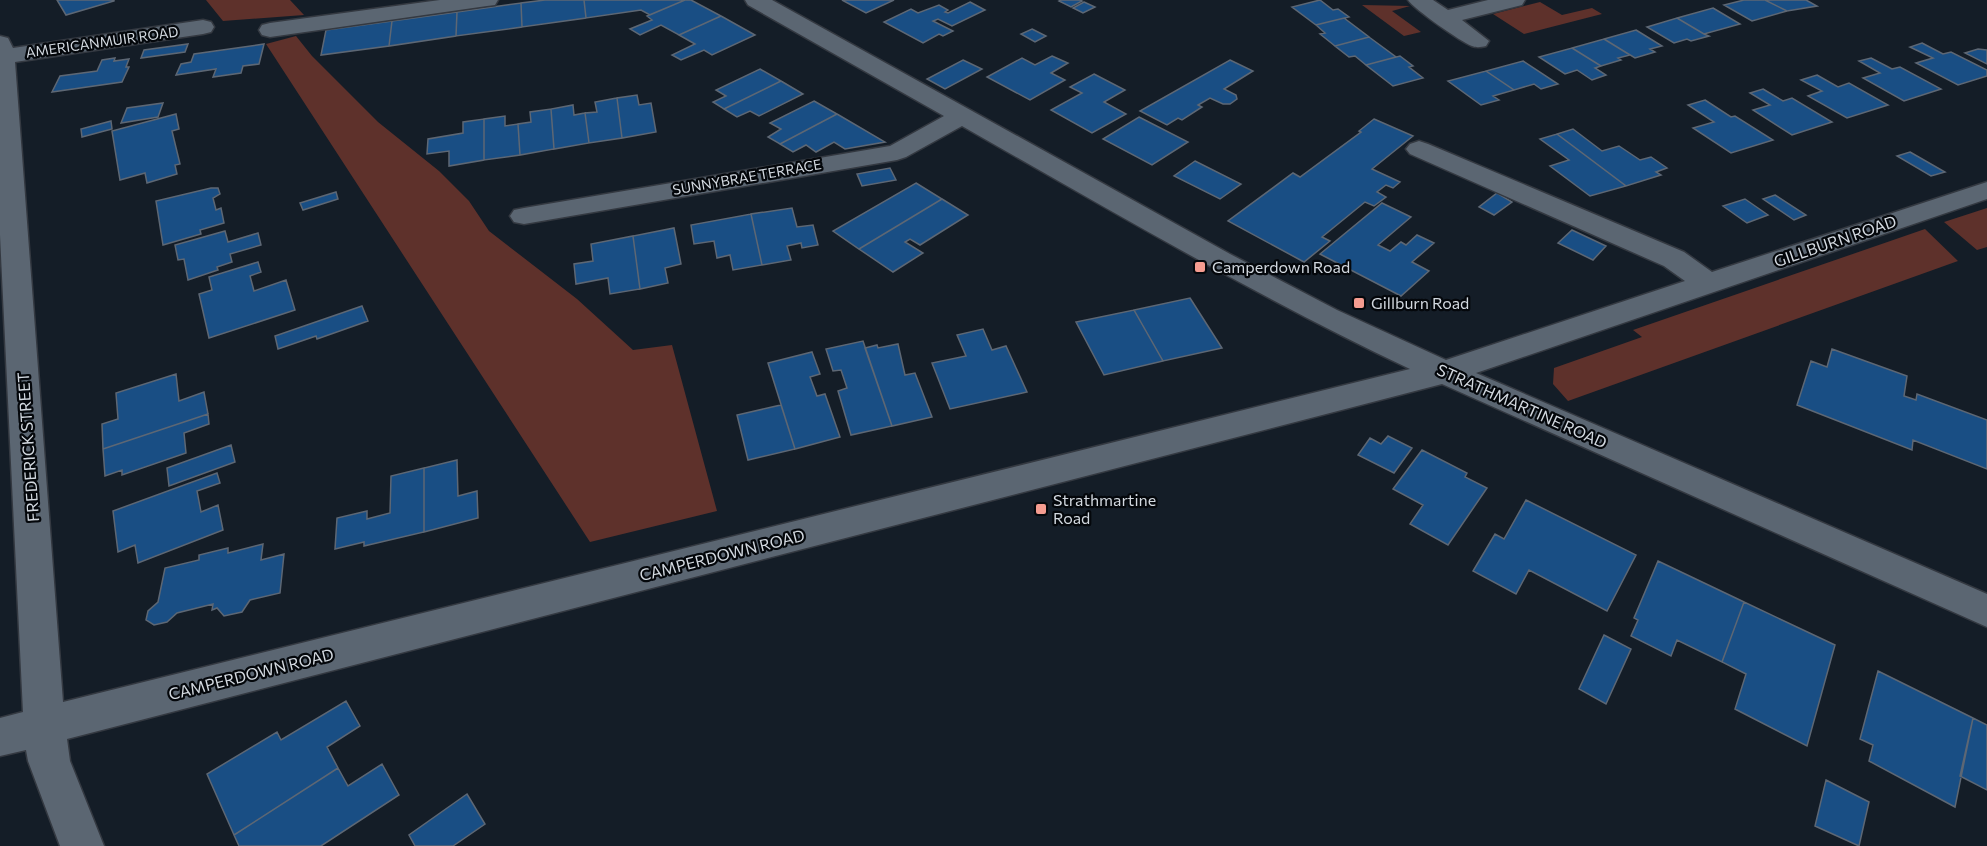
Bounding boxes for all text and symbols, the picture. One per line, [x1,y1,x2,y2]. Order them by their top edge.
street label: AMERICANMUIR ROAD [24,22,179,61]
street label: SUNNYBRAE TERRACE [671,155,823,198]
street label: GILLBURN ROAD [1771,211,1899,270]
place label: Camperdown Road [1212,257,1350,276]
marker: Camperdown Road [1193,260,1207,274]
place label: Gillburn Road [1371,293,1469,312]
marker: Gillburn Road [1352,296,1366,310]
street label: STRATHMARTINE ROAD [1434,359,1610,452]
street label: FREDERICK STREET [13,372,42,523]
place label: Strathmartine Road [1053,490,1156,527]
marker: Strathmartine Road [1034,502,1048,516]
street label: CAMPERDOWN ROAD [637,525,806,584]
street label: CAMPERDOWN ROAD [166,644,335,703]

